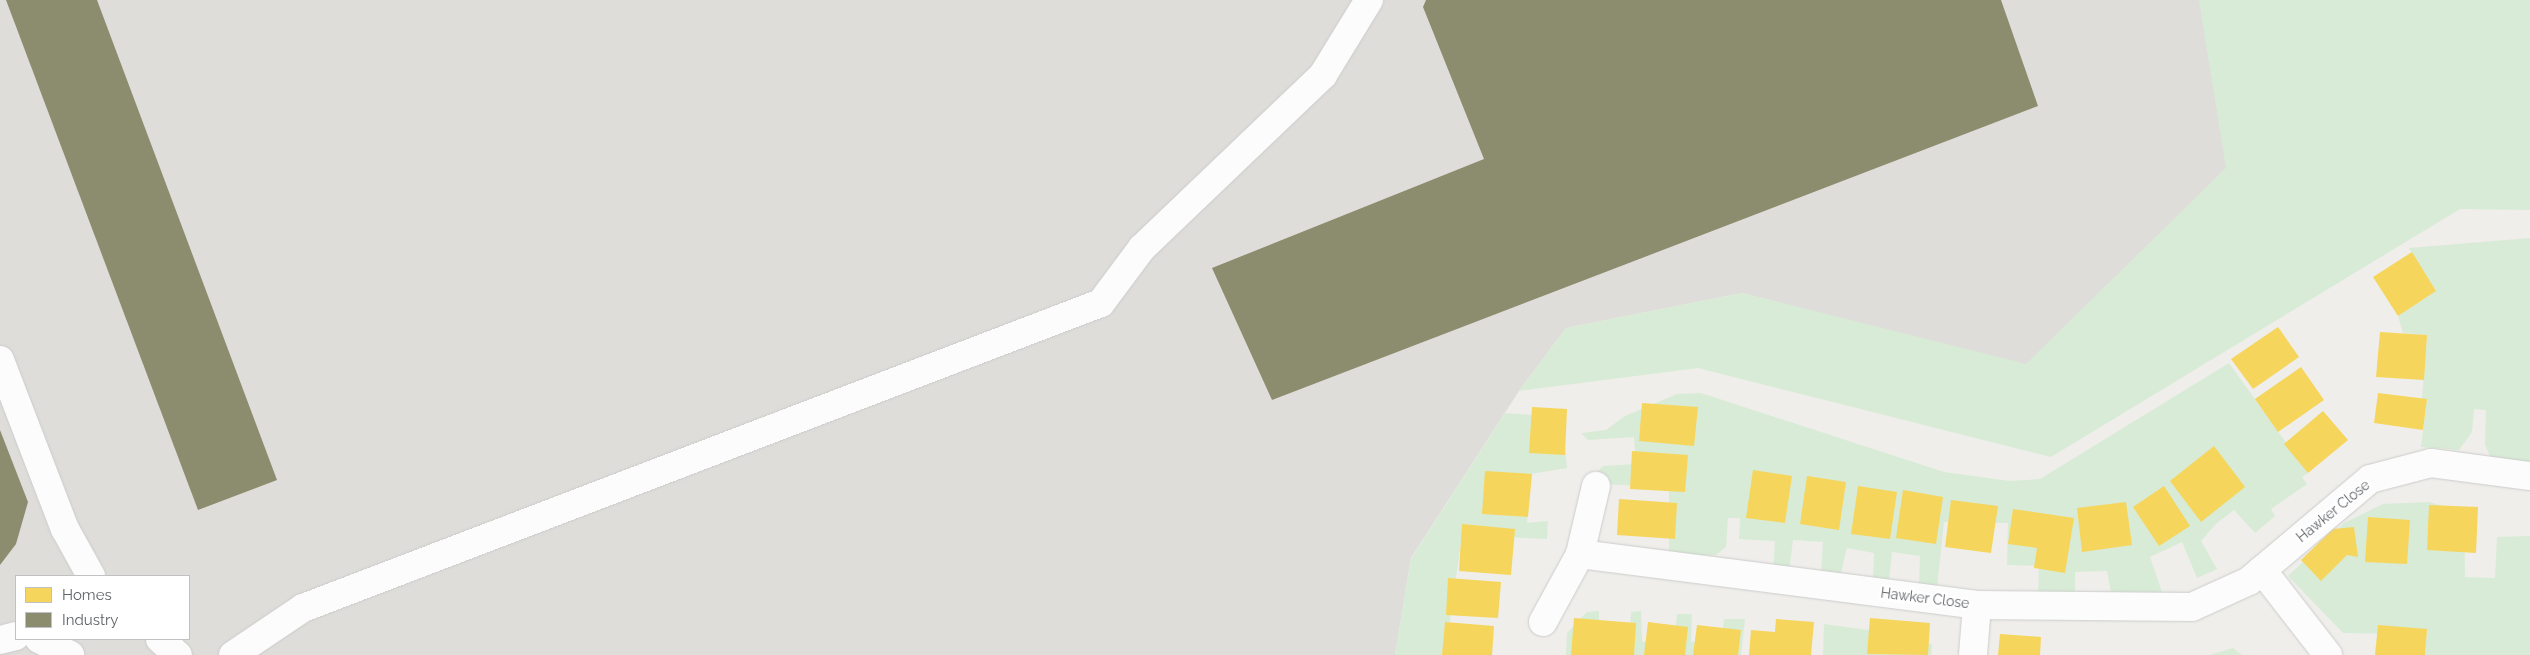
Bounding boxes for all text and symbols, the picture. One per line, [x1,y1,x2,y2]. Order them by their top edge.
street label: Hawker Close [2293,476,2373,546]
legend [15,575,190,640]
street label: Hawker Close [1880,584,1970,612]
text: Homes [62,586,112,604]
text: Industry [62,611,118,629]

